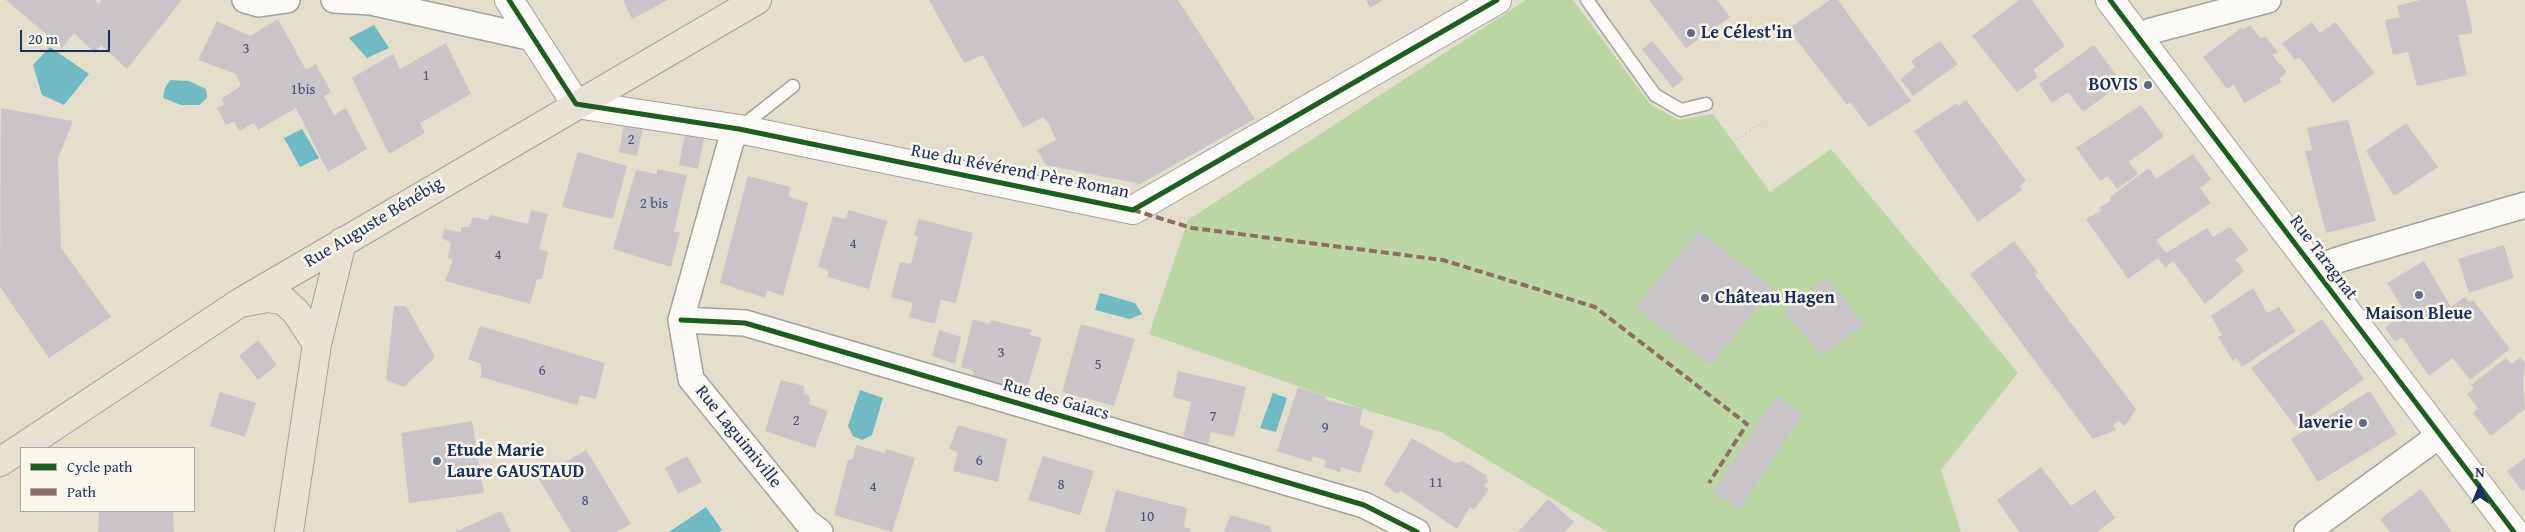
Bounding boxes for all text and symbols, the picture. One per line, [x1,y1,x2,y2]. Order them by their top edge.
scale bar [22,20,112,52]
place label: Le Célest'in [1701,22,1792,44]
marker: Le Célest'in [1685,27,1697,39]
text: 20 m [28,28,58,49]
house number: 3 [242,40,250,58]
house number: 1 [422,67,430,85]
place label: BOVIS [2088,74,2138,96]
marker: BOVIS [2142,79,2154,91]
house number: 1bis [290,81,316,99]
house number: 2 [627,131,635,149]
street label: Rue du Révérend Père Roman [909,140,1131,204]
street label: Rue Auguste Bénébig [301,173,447,273]
house number: 2 bis [640,195,668,213]
street label: Rue Taragnat [2284,212,2362,304]
house number: 4 [849,235,857,253]
house number: 4 [494,246,502,264]
place label: Château Hagen [1715,287,1835,309]
marker: Maison Bleue [2413,289,2425,301]
marker: Château Hagen [1699,292,1711,304]
place label: Maison Bleue [2366,303,2472,325]
house number: 3 [997,344,1005,362]
house number: 5 [1094,356,1102,374]
house number: 6 [538,362,546,380]
street label: Rue des Gaiacs [1000,375,1112,425]
street label: Rue Laguimiville [690,381,786,493]
house number: 7 [1209,408,1217,426]
house number: 2 [792,412,800,430]
place label: laverie [2298,412,2353,434]
marker: laverie [2357,417,2369,429]
house number: 9 [1321,419,1329,437]
place label: Etude Marie Laure GAUSTAUD [447,440,584,482]
legend [20,447,195,512]
house number: 6 [975,452,983,470]
marker: Etude Marie Laure GAUSTAUD [431,455,443,467]
text: Cycle path [67,456,133,477]
north arrow [2455,462,2505,512]
text: N [2475,462,2485,482]
house number: 11 [1429,474,1443,492]
house number: 8 [1057,476,1065,494]
house number: 4 [869,478,877,496]
text: Path [67,481,96,502]
house number: 8 [581,492,589,510]
house number: 10 [1140,508,1154,526]

